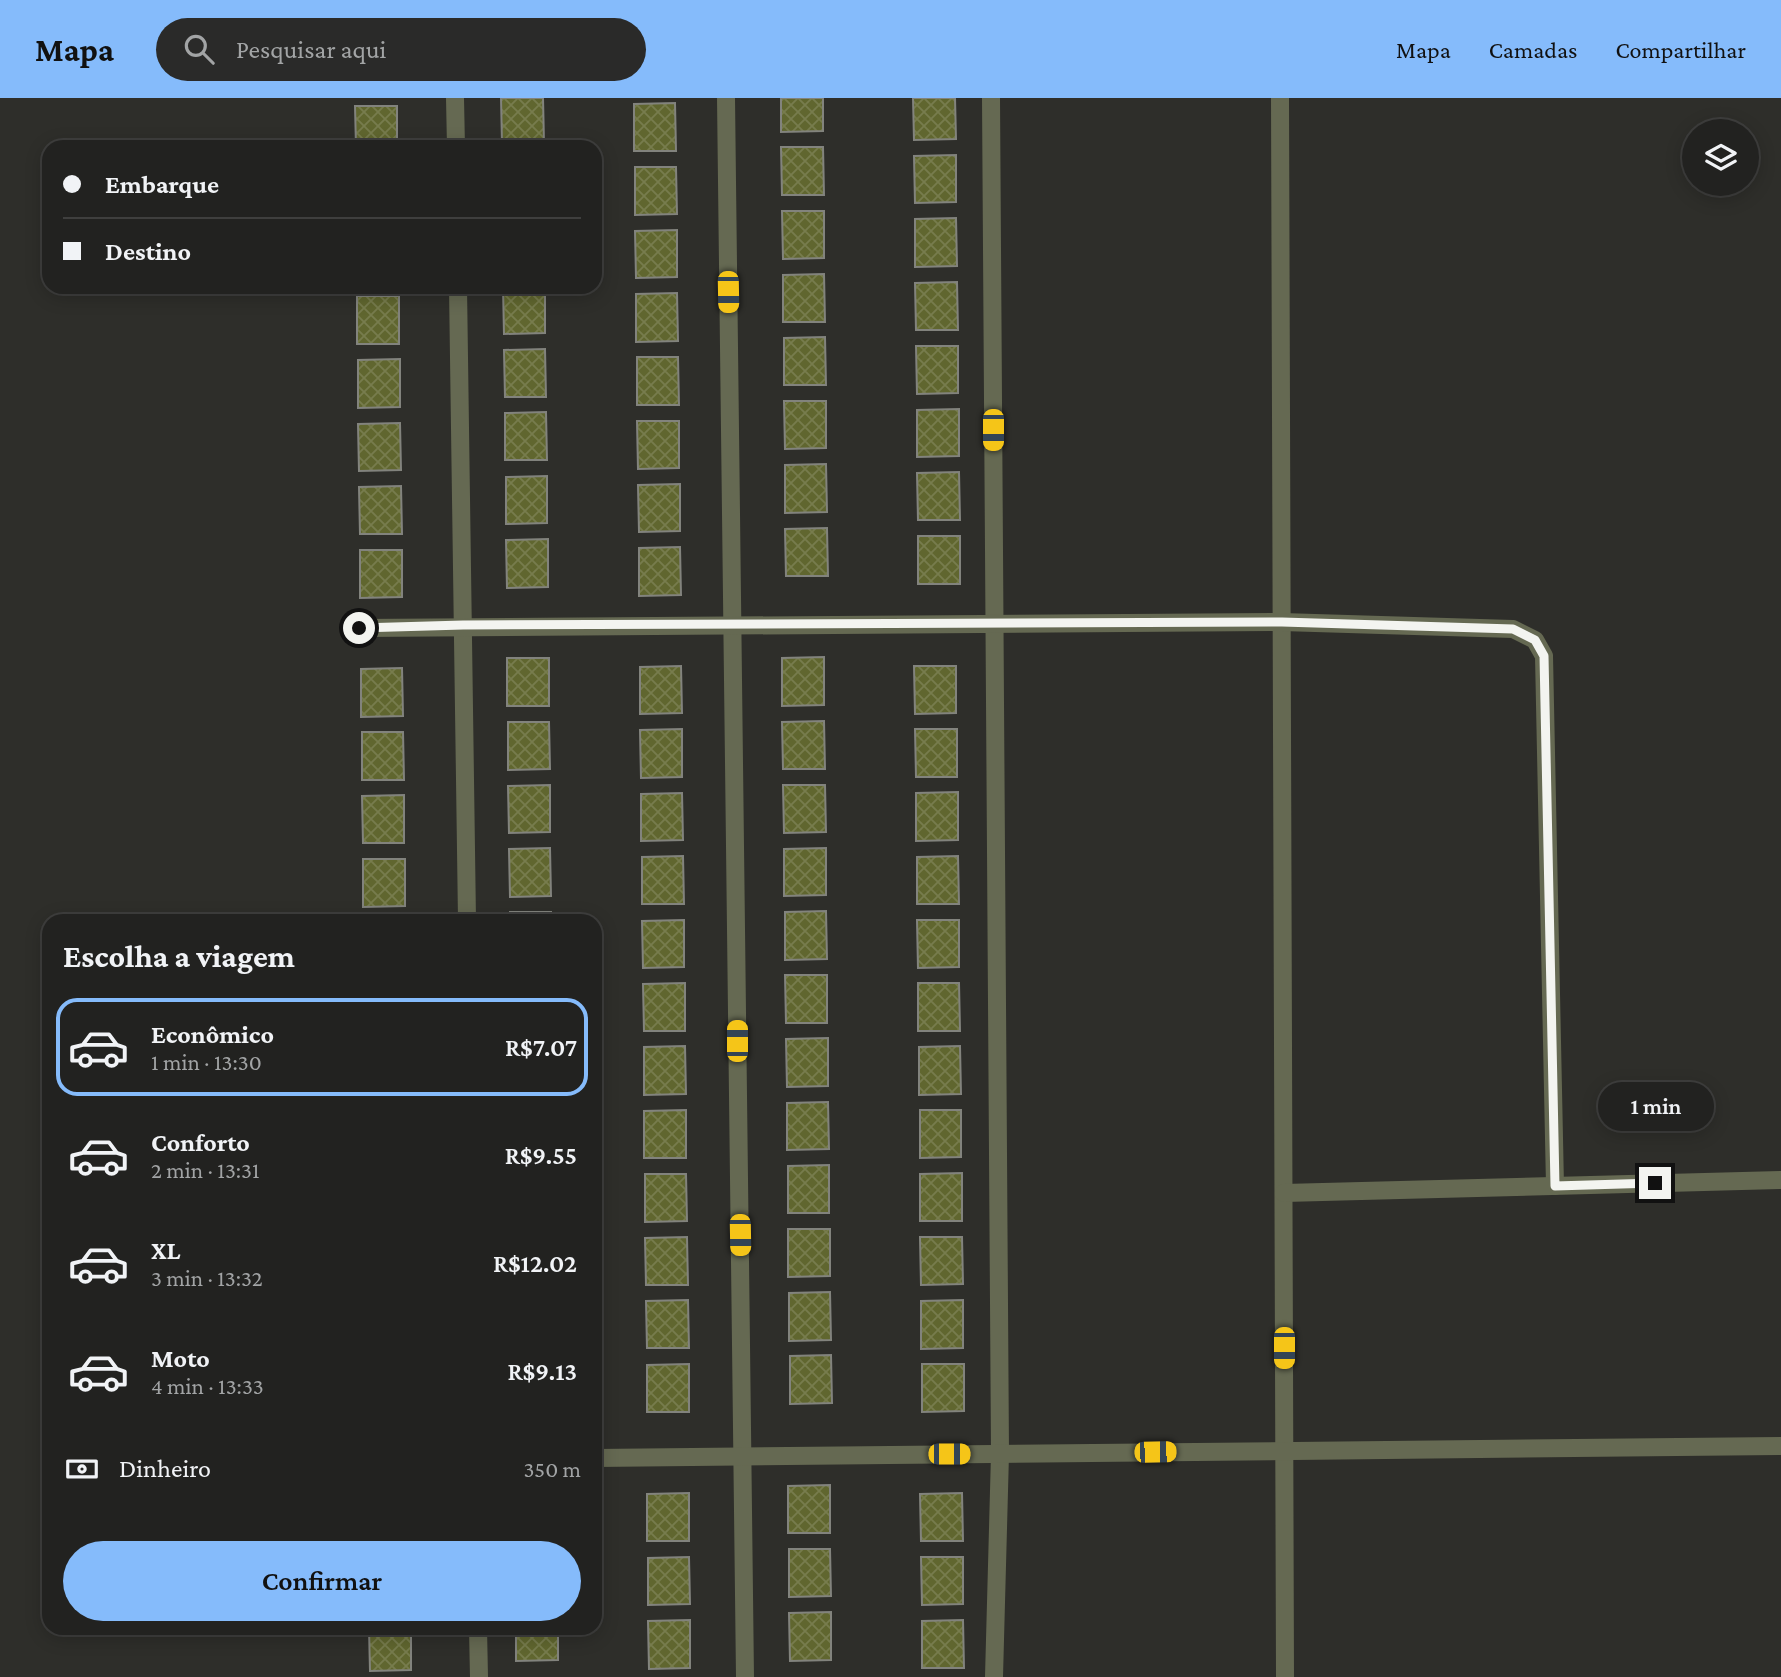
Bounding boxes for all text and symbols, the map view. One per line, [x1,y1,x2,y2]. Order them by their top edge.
search box [156,18,646,81]
icon: search [180,30,218,68]
text: Mapa [35,31,114,68]
text: Pesquisar aqui [236,35,386,64]
text: Mapa [1396,36,1451,63]
text: Camadas [1489,36,1577,63]
text: Compartilhar [1615,36,1746,63]
map controls [1682,119,1759,196]
button: layers [1682,119,1759,196]
text: Embarque [105,170,219,199]
text: Destino [105,237,191,266]
car [718,271,739,313]
car [983,409,1004,451]
route start [343,612,375,644]
text: Escolha a viagem [63,938,295,974]
icon: car [67,1016,130,1079]
text: Econômico [151,1020,274,1049]
car [727,1020,748,1062]
text: R$7.07 [505,1033,577,1062]
text: 1 min · 13:30 [151,1049,262,1075]
callout: 1 min [1597,1082,1713,1130]
text: 1 min [1630,1093,1682,1119]
icon: car [67,1124,130,1187]
text: Conforto [151,1128,250,1157]
text: R$9.55 [505,1141,577,1170]
text: 2 min · 13:31 [151,1157,260,1183]
route end [1639,1167,1671,1199]
car [730,1214,751,1256]
icon: car [67,1232,130,1295]
text: XL [151,1236,180,1265]
text: R$12.02 [493,1249,577,1278]
text: 3 min · 13:32 [151,1265,263,1291]
car [1274,1327,1295,1369]
icon: car [67,1340,130,1403]
text: Moto [151,1344,210,1373]
text: R$9.13 [508,1357,577,1386]
text: 4 min · 13:33 [151,1373,264,1399]
car [1134,1441,1177,1463]
car [929,1444,971,1465]
icon: cash [63,1450,101,1488]
text: Dinheiro [119,1454,211,1483]
text: 350 m [523,1456,581,1482]
button: Confirmar [63,1541,581,1621]

